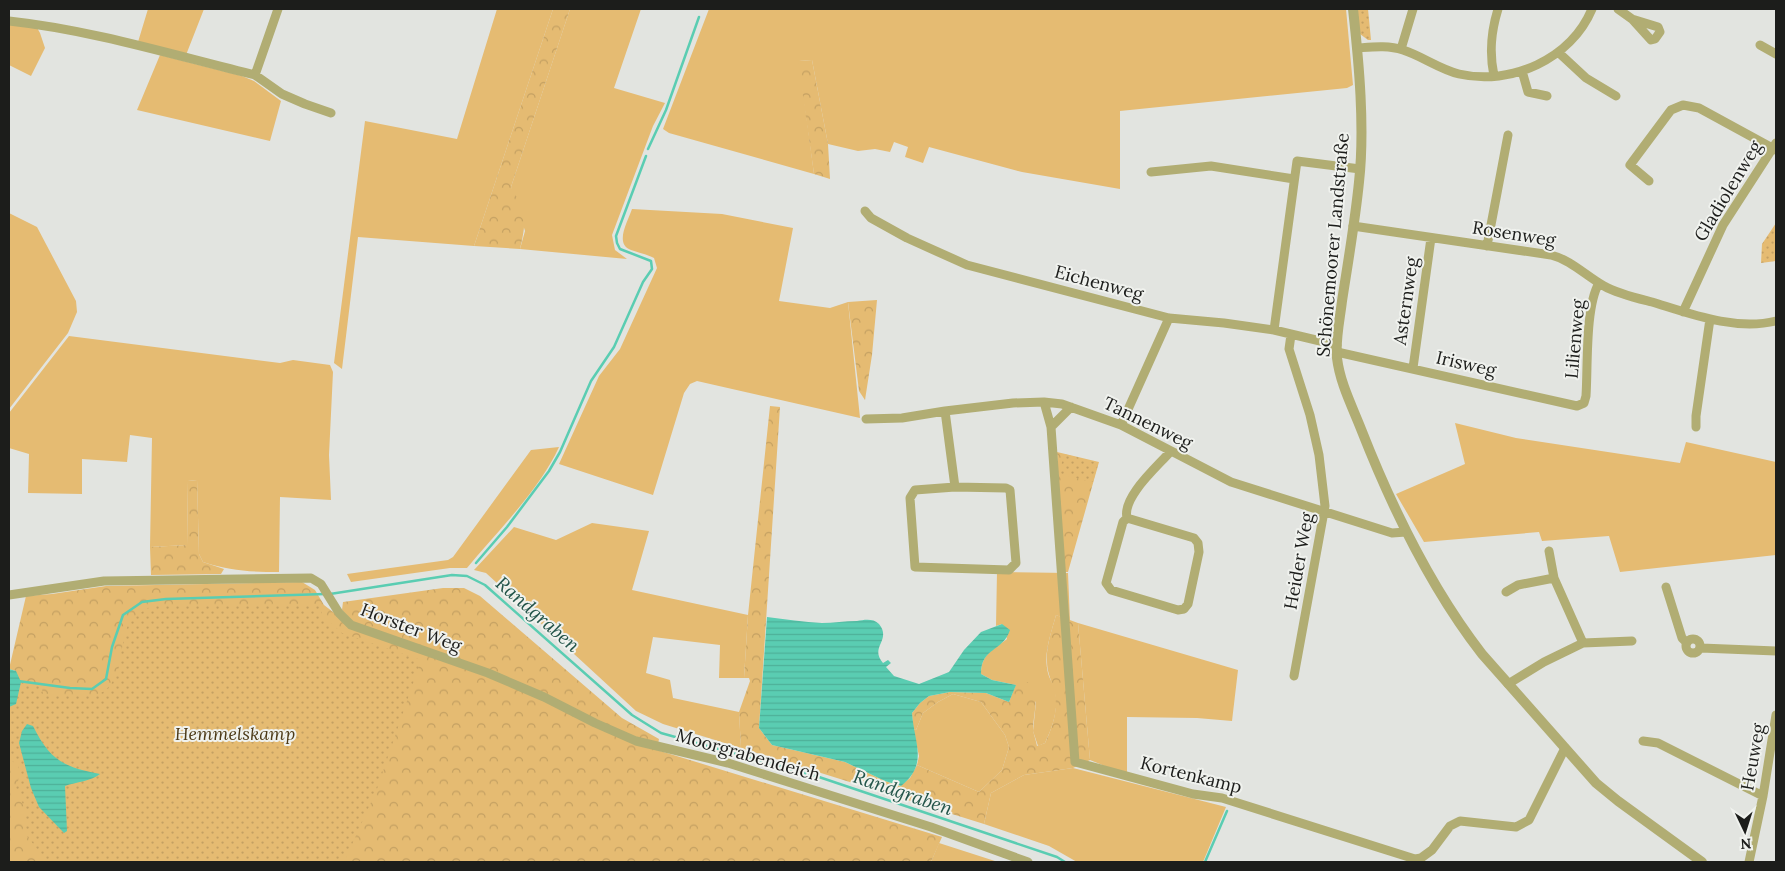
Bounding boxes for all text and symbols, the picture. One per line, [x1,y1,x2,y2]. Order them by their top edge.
street label: Schönemoorer Landstraße [1311,132,1354,358]
street label: Gladiolenweg [1689,135,1767,245]
street label: Rosenweg [1471,216,1559,252]
street label: Asternweg [1388,254,1423,347]
street label: Eichenweg [1052,260,1147,306]
street label: Lilienweg [1560,297,1590,380]
street label: Irisweg [1434,345,1499,382]
street label: Tannenweg [1100,391,1198,455]
street label: Heider Weg [1279,509,1319,611]
water label: Randgraben [491,571,585,657]
street label: Horster Weg [357,598,466,658]
street label: Heuweg [1735,720,1770,792]
park label: Hemmelskamp [175,722,295,745]
street label: Moorgrabendeich [673,723,823,786]
street label: Kortenkamp [1138,751,1244,798]
water label: Randgraben [850,764,956,820]
north arrow [1720,806,1770,856]
text: N [1740,835,1752,853]

